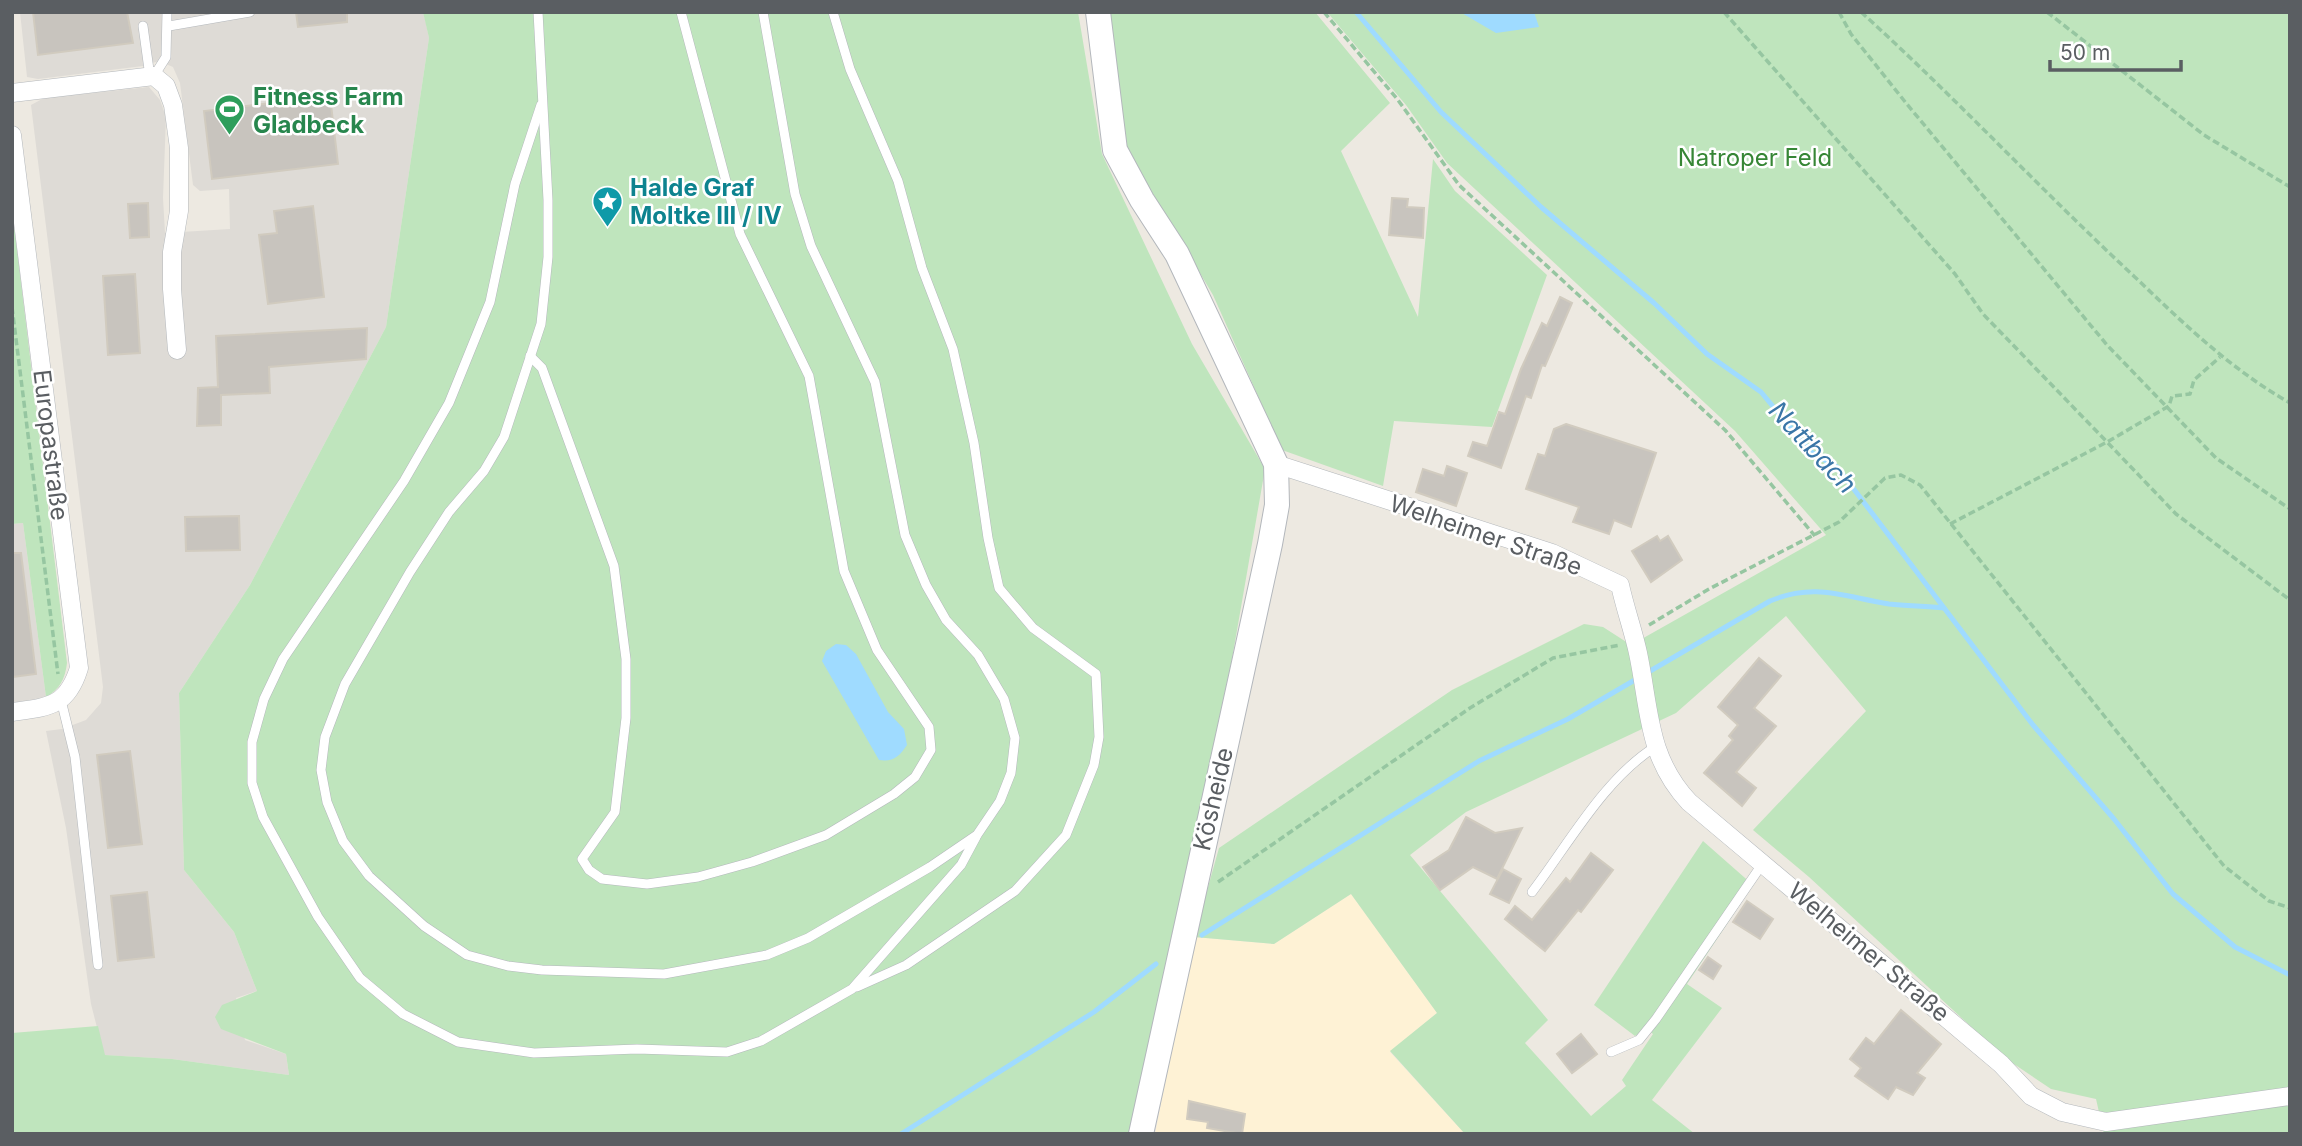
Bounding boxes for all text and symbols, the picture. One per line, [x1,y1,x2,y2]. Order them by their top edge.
scale bar [2050,28,2181,72]
text: 50 m [2060,40,2110,65]
place label: Fitness Farm Gladbeck [253,82,404,139]
sports icon: Fitness Farm Gladbeck [213,93,247,137]
park label: Natroper Feld [1678,143,1832,172]
place label: Halde Graf Moltke III / IV [630,173,782,230]
place icon: Halde Graf Moltke III / IV [590,184,624,228]
street label: Europastraße [27,368,75,522]
water label: Nattbach [1763,395,1863,499]
street label: Welheimer Straße [1386,488,1586,582]
street label: Kösheide [1187,745,1239,853]
street label: Welheimer Straße [1782,876,1956,1028]

